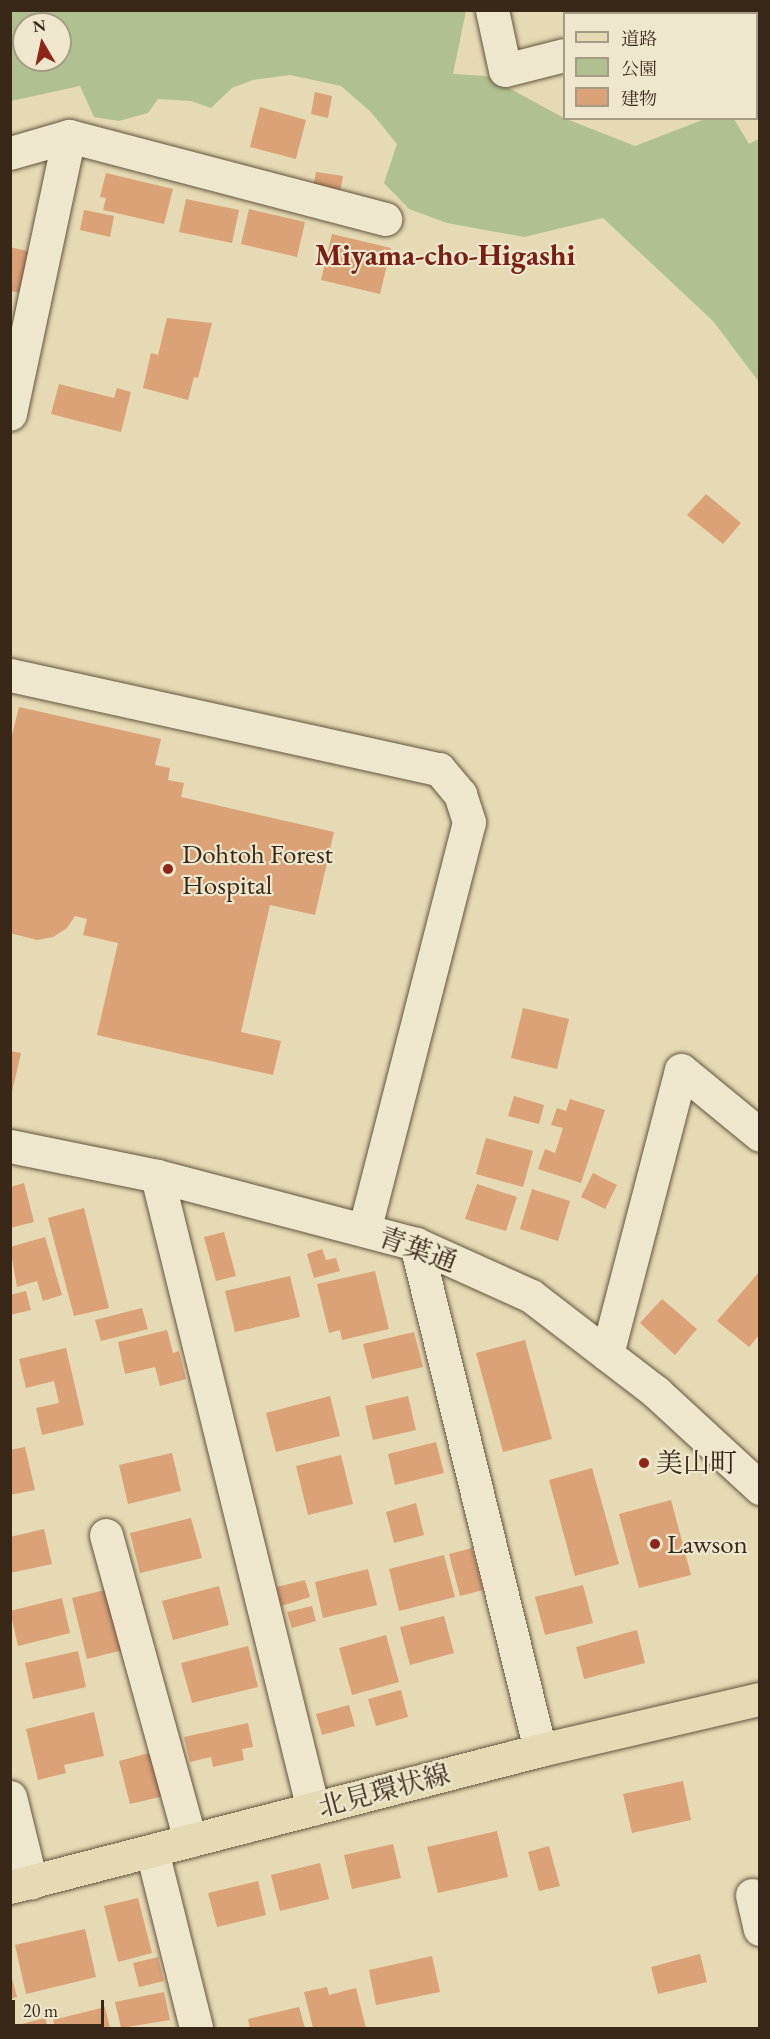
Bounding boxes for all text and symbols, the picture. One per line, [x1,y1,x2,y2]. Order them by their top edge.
north arrow [12,12,72,72]
legend [563,12,758,120]
text: N [31,14,47,37]
text: 道路 [621,27,657,50]
text: 公園 [621,57,657,80]
text: 建物 [621,87,657,110]
district label: Miyama-cho-Higashi [315,237,575,273]
place label: Dohtoh Forest Hospital [182,837,333,900]
marker: Dohtoh Forest Hospital [159,860,177,878]
street label: 青葉通 [374,1220,462,1278]
place label: 美山町 [656,1447,737,1479]
marker: 美山町 [637,1456,651,1470]
place label: Lawson [667,1528,748,1560]
marker: Lawson [648,1537,662,1551]
street label: 北見環状線 [315,1757,453,1823]
scale bar [15,1988,106,2026]
text: 20 m [23,1999,58,2022]

